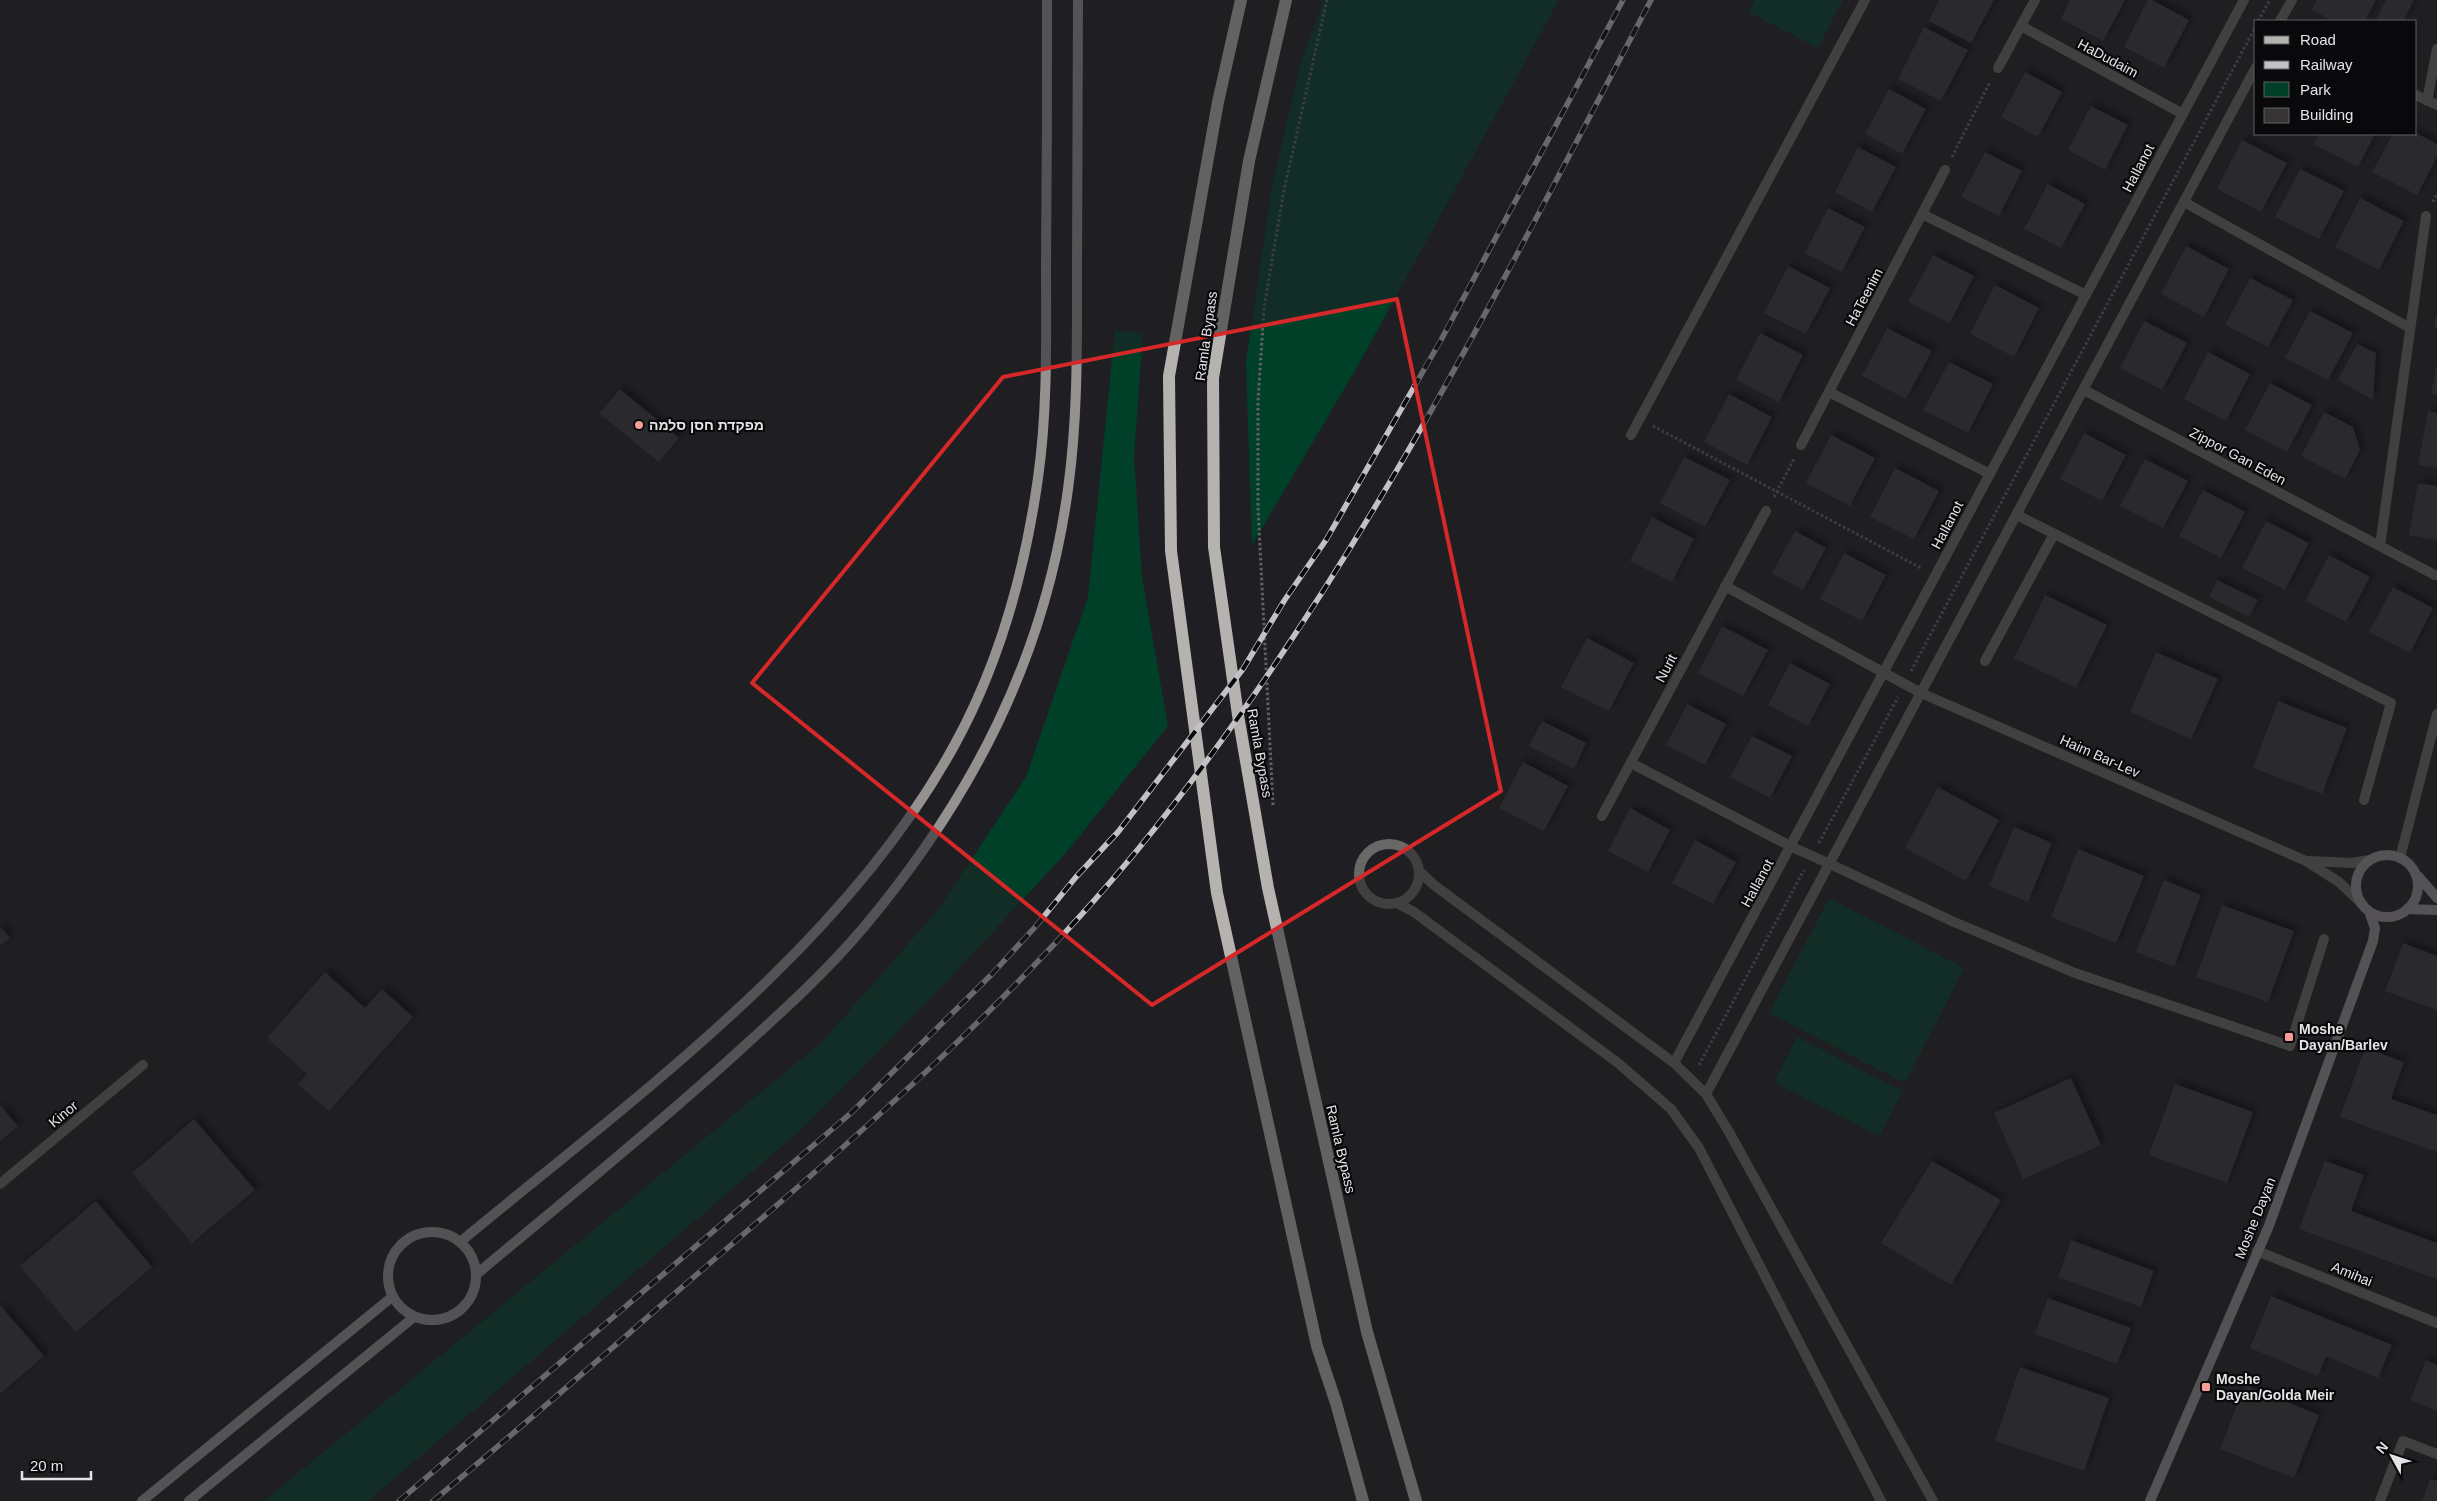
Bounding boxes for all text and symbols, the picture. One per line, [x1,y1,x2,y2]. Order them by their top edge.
legend [2254,20,2417,135]
text: Road [2300,31,2336,48]
street label: HaDudaim [2075,35,2141,81]
text: Railway [2300,56,2353,73]
text: Park [2300,81,2331,98]
text: Building [2300,106,2353,123]
street label: HaIlanot [2119,141,2157,195]
street label: HaTeenim [1842,265,1886,329]
street label: Ramla Bypass [1192,290,1220,382]
place label: מפקדת חסן סלמה [649,417,764,433]
marker: מפקדת חסן סלמה [633,419,645,431]
street label: Zippor Gan Eden [2187,424,2289,488]
street label: HaIlanot [1928,498,1966,552]
street label: Nurit [1652,651,1680,685]
street label: Ramla Bypass [1244,707,1276,799]
street label: Haim Bar-Lev [2058,731,2142,781]
street label: HaIlanot [1737,856,1777,910]
place label: Moshe Dayan/Barlev [2299,1021,2388,1053]
marker: Moshe Dayan/Barlev [2283,1031,2295,1043]
street label: Kinor [45,1097,81,1131]
street label: Ramla Bypass [1323,1103,1359,1195]
street label: Moshe Dayan [2231,1175,2279,1261]
street label: Amihai [2329,1259,2375,1289]
place label: Moshe Dayan/Golda Meir [2216,1371,2335,1403]
marker: Moshe Dayan/Golda Meir [2200,1381,2212,1393]
north arrow [2367,1431,2417,1481]
text: N [2373,1439,2391,1457]
scale bar [22,1448,91,1480]
text: 20 m [30,1457,63,1474]

